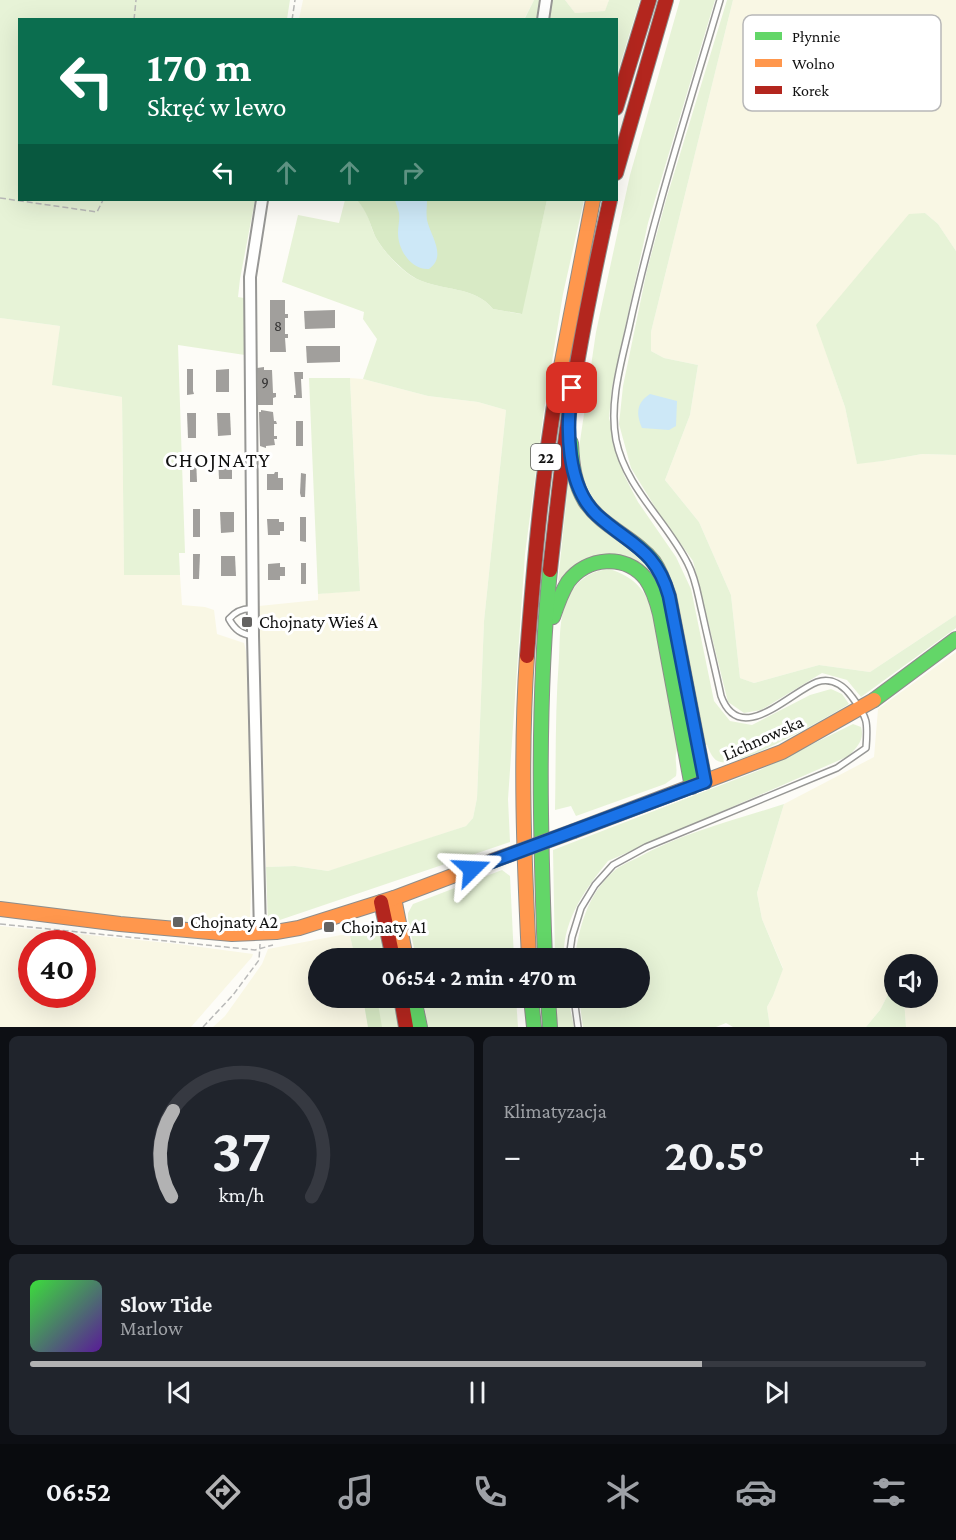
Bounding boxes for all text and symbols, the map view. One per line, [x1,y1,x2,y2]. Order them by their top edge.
legend [743,15,941,111]
text: Płynnie [792,28,840,46]
icon: left [48,42,126,120]
text: 170 m [147,43,252,90]
text: Wolno [792,55,835,72]
text: Korek [792,82,829,99]
text: Skręć w lewo [147,92,287,122]
icon: left [207,156,240,189]
icon: ahead [270,156,303,189]
icon: ahead [333,156,366,189]
icon: right [396,156,429,189]
house number: 8 [274,318,282,334]
pin [546,362,597,413]
icon: arrive [555,371,588,404]
house number: 9 [261,374,269,390]
road number: 22 [531,444,561,470]
district label: CHOJNATY [165,448,271,472]
place label: Chojnaty Wieś A [259,612,378,633]
marker: Chojnaty Wieś A [240,615,254,629]
street label: Lichnowska [720,711,806,765]
position arrow [440,837,504,901]
place label: Chojnaty A2 [190,912,278,933]
marker: Chojnaty A2 [171,915,185,929]
place label: Chojnaty A1 [341,917,426,938]
marker: Chojnaty A1 [322,920,336,934]
speed limit sign: 40 [18,930,96,1008]
map controls [884,954,938,1008]
button: sound [884,954,938,1008]
text: 06:54 · 2 min · 470 m [382,965,576,990]
text: Klimatyzacja [504,1100,607,1122]
text: 37 [211,1115,271,1184]
text: 20.5° [665,1130,765,1180]
text: − [504,1137,521,1174]
text: + [909,1137,926,1174]
text: km/h [218,1184,265,1208]
text: Slow Tide [120,1292,212,1317]
text: Marlow [120,1317,183,1339]
icon: previous [163,1376,196,1409]
icon: pause [461,1376,494,1409]
icon: next [760,1376,793,1409]
icon: directions [202,1471,244,1513]
icon: music [335,1471,377,1513]
icon: phone [469,1471,511,1513]
icon: climate [602,1471,644,1513]
icon: car [735,1471,777,1513]
icon: filters [868,1471,910,1513]
text: 06:52 [46,1477,111,1507]

